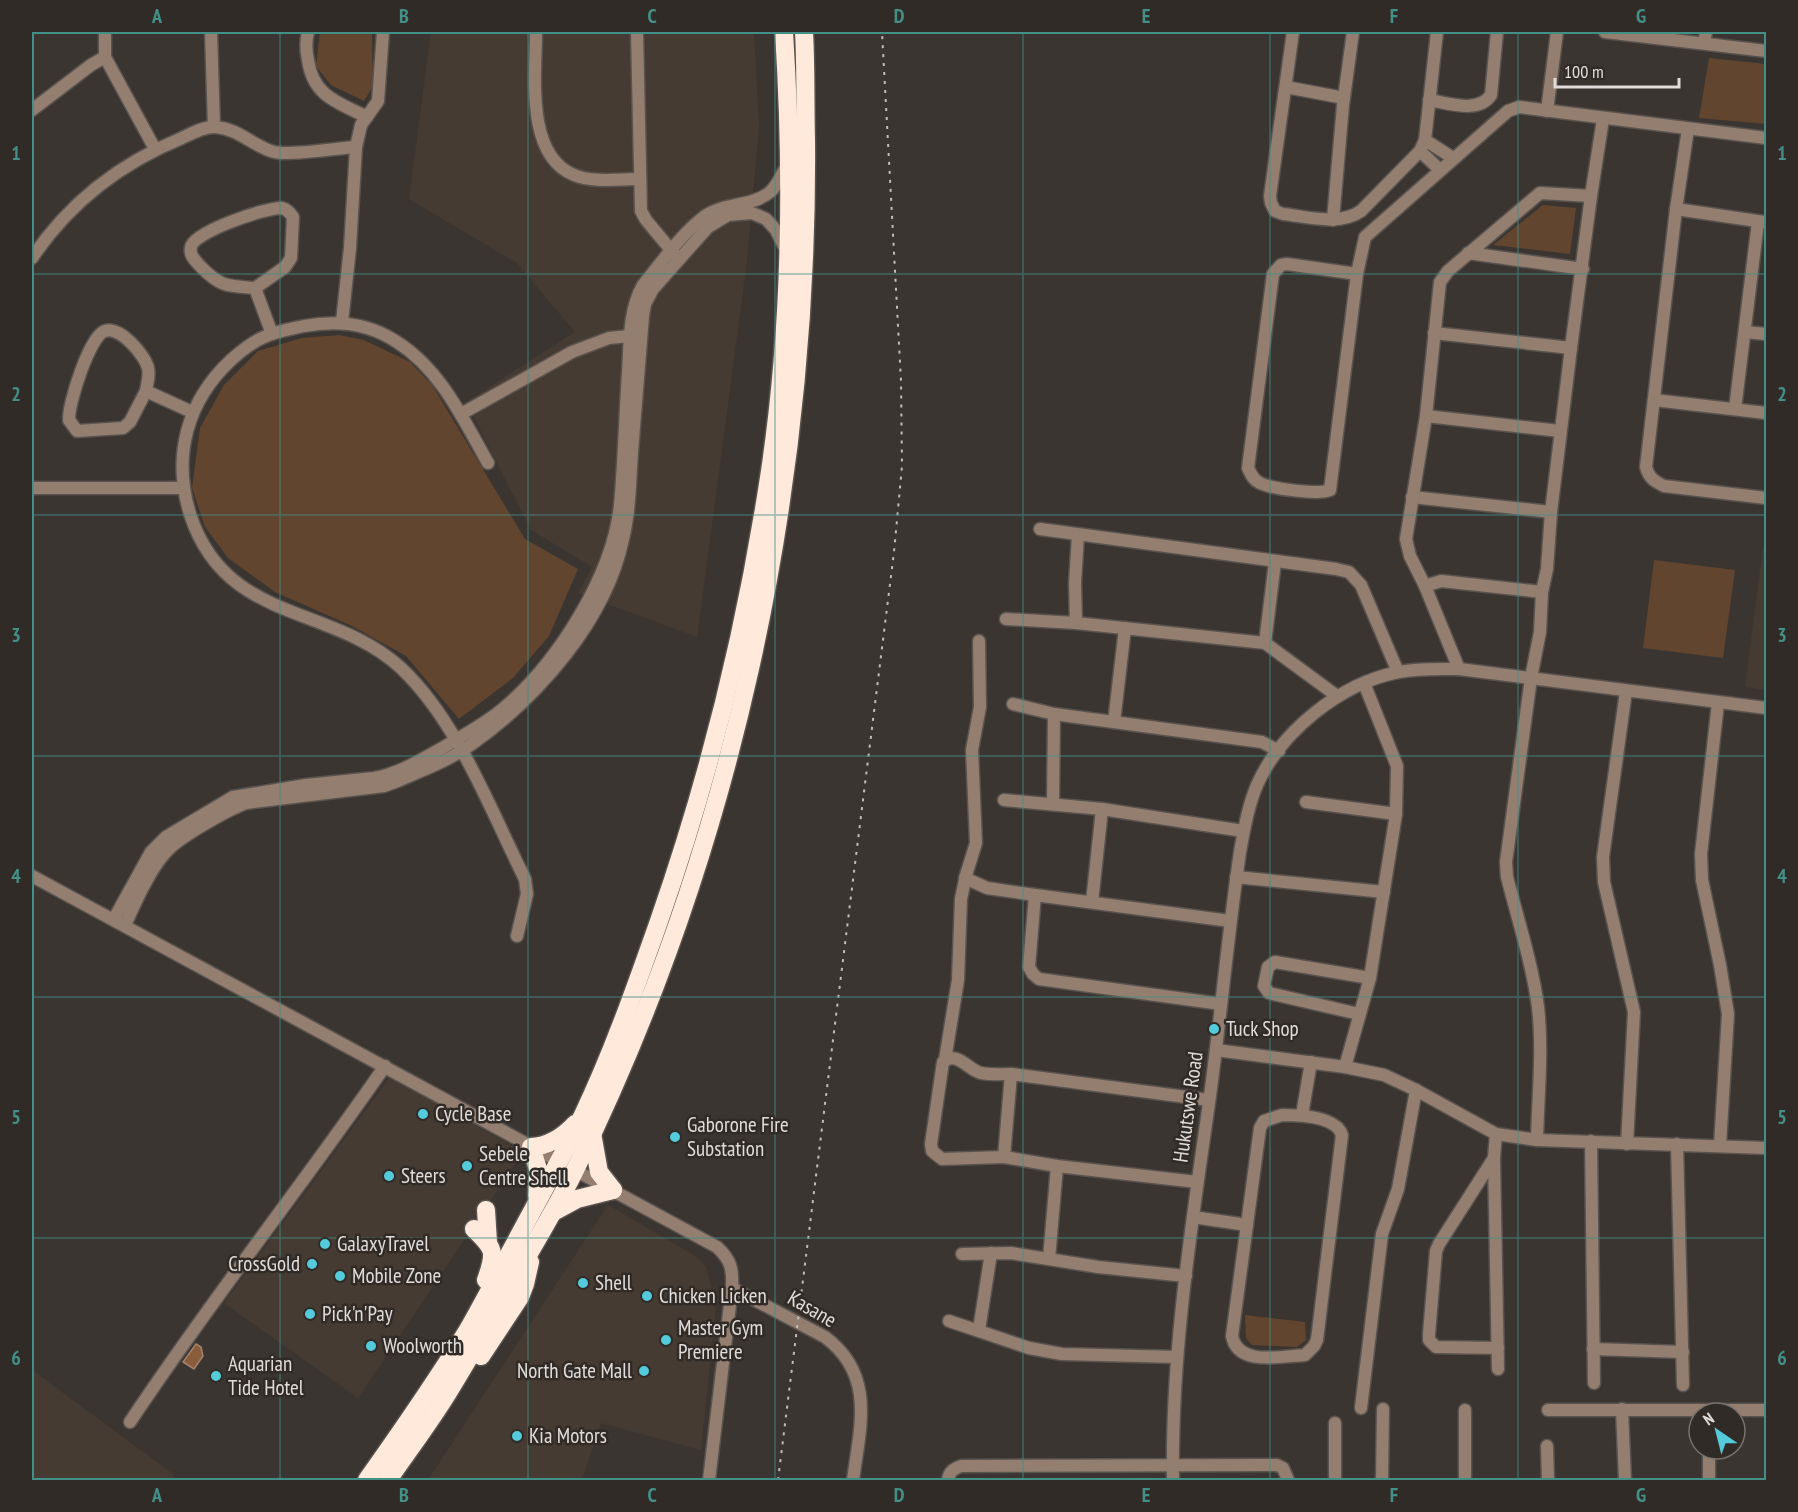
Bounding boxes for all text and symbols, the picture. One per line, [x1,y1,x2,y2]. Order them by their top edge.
text: A [151,3,163,29]
text: B [399,3,409,29]
text: C [647,3,657,29]
text: D [894,3,905,29]
text: E [1142,3,1150,29]
text: F [1390,3,1398,29]
text: G [1636,3,1646,29]
scale bar [1555,51,1680,89]
text: 100 m [1564,60,1604,83]
text: 1 [11,140,21,166]
text: 1 [1777,140,1787,166]
text: 2 [11,381,21,407]
text: 2 [1777,381,1787,407]
text: 3 [11,622,21,648]
text: 3 [1777,622,1787,648]
text: 4 [11,863,21,889]
text: 4 [1777,863,1787,889]
place label: Tuck Shop [1226,1015,1299,1042]
marker: Tuck Shop [1207,1022,1221,1036]
street label: Hukutswe Road [1166,1050,1209,1164]
place label: Cycle Base [435,1100,511,1127]
text: 5 [11,1104,21,1130]
text: 5 [1777,1104,1787,1130]
marker: Cycle Base [416,1107,430,1121]
place label: Gaborone Fire Substation [687,1111,789,1162]
marker: Gaborone Fire Substation [668,1130,682,1144]
place label: Sebele Centre Shell [479,1140,567,1191]
marker: Sebele Centre Shell [460,1159,474,1173]
place label: Steers [401,1162,446,1189]
marker: Steers [382,1169,396,1183]
place label: GalaxyTravel [337,1230,429,1257]
marker: GalaxyTravel [318,1237,332,1251]
place label: CrossGold [228,1250,300,1277]
marker: CrossGold [305,1257,319,1271]
place label: Mobile Zone [352,1262,441,1289]
marker: Mobile Zone [333,1269,347,1283]
place label: Shell [595,1269,632,1296]
marker: Shell [576,1276,590,1290]
place label: Chicken Licken [659,1282,767,1309]
street label: Kasane [783,1284,841,1333]
marker: Chicken Licken [640,1289,654,1303]
place label: Pick'n'Pay [322,1300,393,1327]
marker: Pick'n'Pay [303,1307,317,1321]
place label: Master Gym Premiere [678,1314,763,1365]
place label: Woolworth [383,1332,462,1359]
marker: Master Gym Premiere [659,1333,673,1347]
marker: Woolworth [364,1339,378,1353]
text: 6 [11,1345,21,1371]
text: 6 [1777,1345,1787,1371]
place label: Aquarian Tide Hotel [228,1350,304,1401]
place label: North Gate Mall [517,1357,632,1384]
marker: North Gate Mall [637,1364,651,1378]
marker: Aquarian Tide Hotel [209,1369,223,1383]
north arrow [1687,1401,1747,1461]
text: N [1699,1408,1718,1429]
place label: Kia Motors [529,1422,607,1449]
marker: Kia Motors [510,1429,524,1443]
text: A [151,1482,163,1508]
text: B [399,1482,409,1508]
text: C [647,1482,657,1508]
text: D [894,1482,905,1508]
text: E [1142,1482,1150,1508]
text: F [1390,1482,1398,1508]
text: G [1636,1482,1646,1508]

